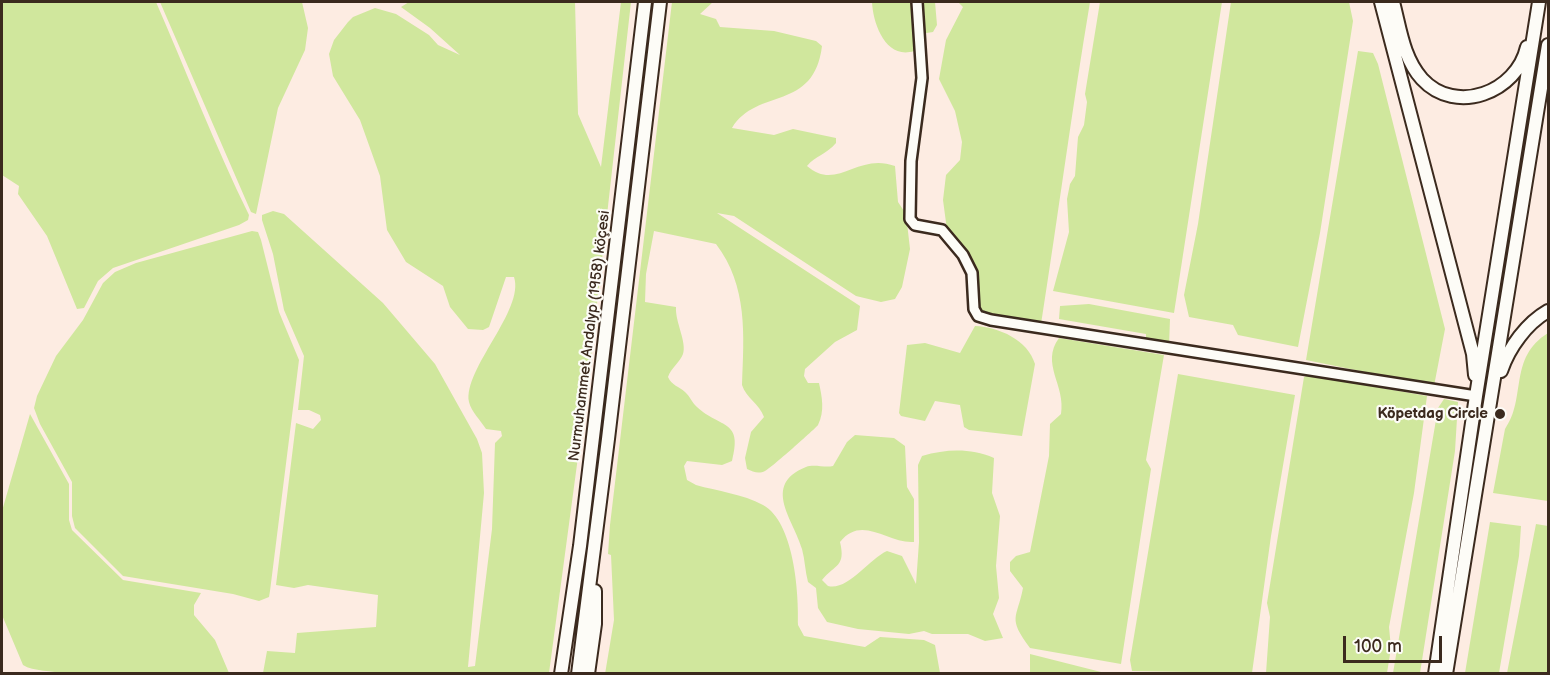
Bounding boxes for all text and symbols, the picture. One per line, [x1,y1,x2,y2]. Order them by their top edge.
street label: Nurmuhammet Andalyp (1958) köçesi [566,210,614,462]
place label: Köpetdag Circle [1377,405,1488,423]
marker: Köpetdag Circle [1493,407,1507,421]
scale bar [1346,624,1445,662]
text: 100 m [1354,636,1402,657]

